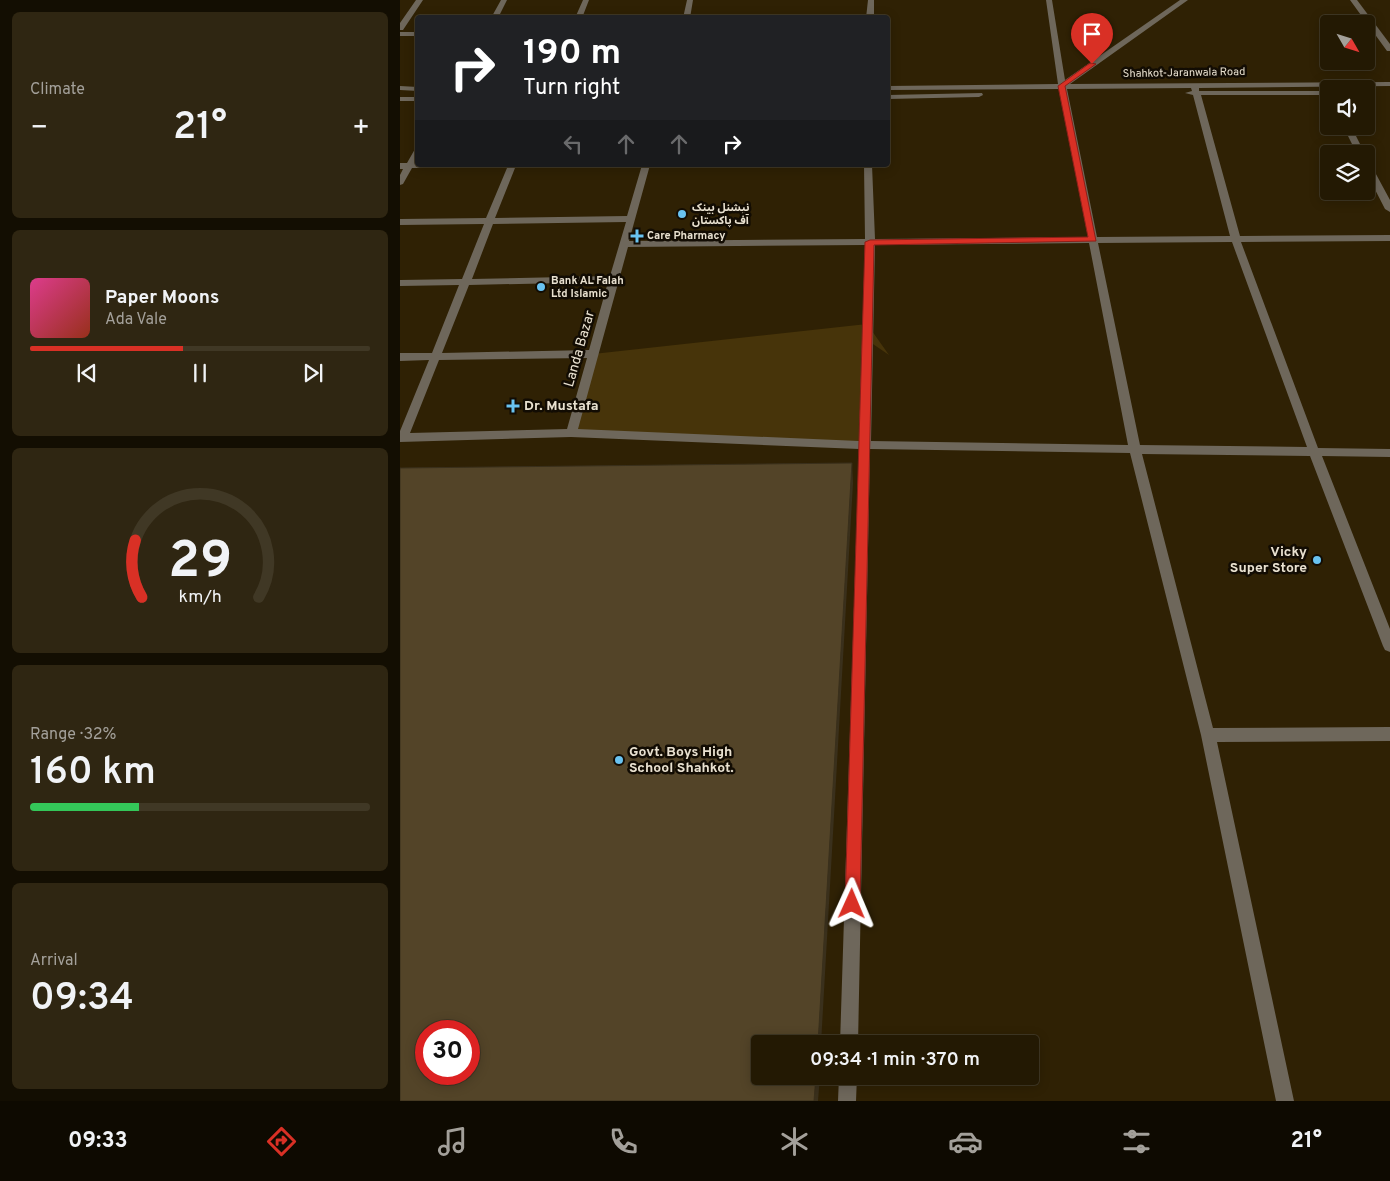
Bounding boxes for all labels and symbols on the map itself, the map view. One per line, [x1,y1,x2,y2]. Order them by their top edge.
pin [1071,13,1113,64]
north arrow [1320,15,1375,70]
street label: Shahkot-Jaranwala Road [1123,65,1245,81]
place label: نیشنل بینک آف پاکستان [692,201,750,228]
marker: نیشنل بینک آف پاکستان [676,208,688,220]
place label: Care Pharmacy [647,229,726,243]
marker: Care Pharmacy [631,230,643,242]
place label: Bank AL Falah Ltd Islamic [551,274,624,301]
marker: Bank AL Falah Ltd Islamic [535,281,547,293]
street label: Landa Bazar [561,308,599,389]
place label: Dr. Mustafa [524,398,599,415]
marker: Dr. Mustafa [506,399,520,413]
place label: Vicky Super Store [1230,544,1307,577]
marker: Vicky Super Store [1311,554,1323,566]
place label: Govt. Boys High School Shahkot. [629,744,734,777]
marker: Govt. Boys High School Shahkot. [613,754,625,766]
position arrow [825,877,877,929]
speed limit sign: 30 [415,1020,480,1085]

